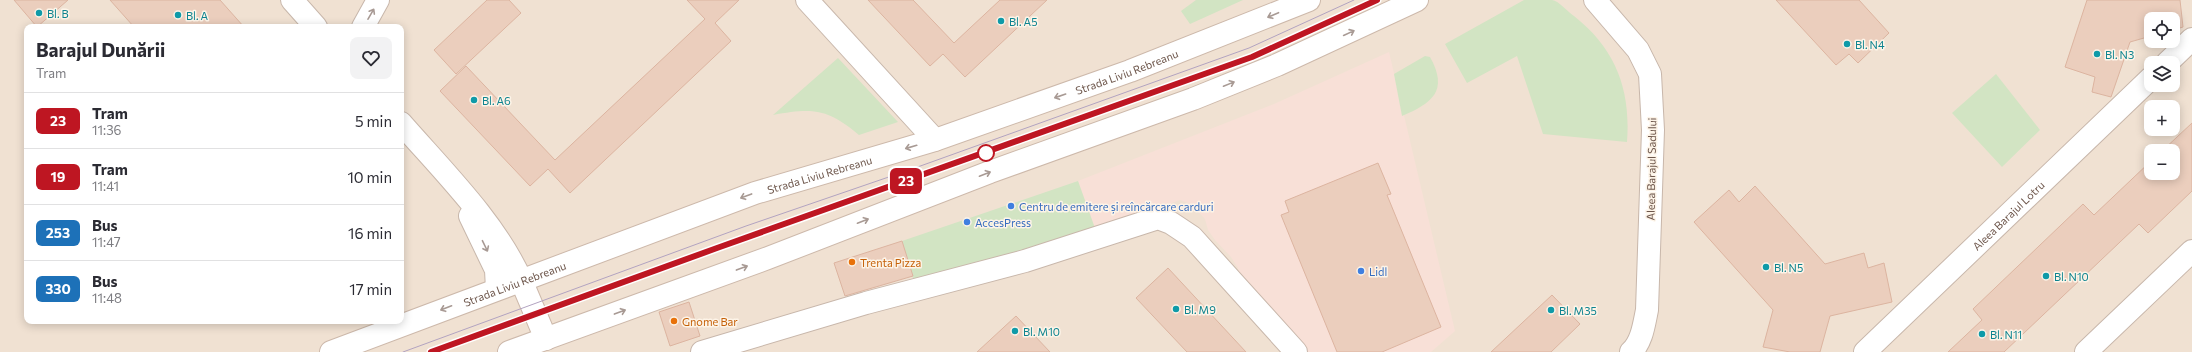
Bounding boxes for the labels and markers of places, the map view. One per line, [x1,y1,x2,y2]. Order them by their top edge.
place label: Bl. B [47,7,69,20]
marker: Bl. B [34,8,44,18]
place label: Bl. A [186,9,209,22]
marker: Bl. A [173,10,183,20]
place label: Bl. A5 [1009,15,1038,28]
marker: Bl. A5 [996,16,1006,26]
place label: Bl. N4 [1855,38,1885,51]
marker: Bl. N4 [1842,39,1852,49]
place label: Bl. N3 [2105,48,2134,61]
marker: Bl. N3 [2092,49,2102,59]
place label: Bl. A6 [482,94,511,107]
marker: Bl. A6 [469,95,479,105]
unlabelled marker [977,144,995,162]
place label: Centru de emitere și reîncărcare carduri [1019,200,1214,214]
marker: Centru de emitere și reîncărcare carduri [1006,201,1016,211]
place label: AccesPress [975,216,1031,229]
marker: AccesPress [962,217,972,227]
place label: Trenta Pizza [860,256,921,269]
marker: Trenta Pizza [847,257,857,267]
place label: Bl. N5 [1774,261,1803,274]
marker: Bl. N5 [1761,262,1771,272]
place label: Lidl [1369,265,1387,278]
marker: Lidl [1356,266,1366,276]
place label: Bl. N10 [2054,270,2089,283]
marker: Bl. N10 [2041,271,2051,281]
place label: Bl. M9 [1184,303,1216,316]
marker: Bl. M9 [1171,304,1181,314]
place label: Bl. M35 [1559,304,1597,317]
marker: Bl. M35 [1546,305,1556,315]
place label: Gnome Bar [682,315,738,328]
marker: Gnome Bar [669,316,679,326]
place label: Bl. M10 [1023,325,1060,338]
marker: Bl. M10 [1010,326,1020,336]
place label: Bl. N11 [1990,328,2022,341]
marker: Bl. N11 [1977,329,1987,339]

